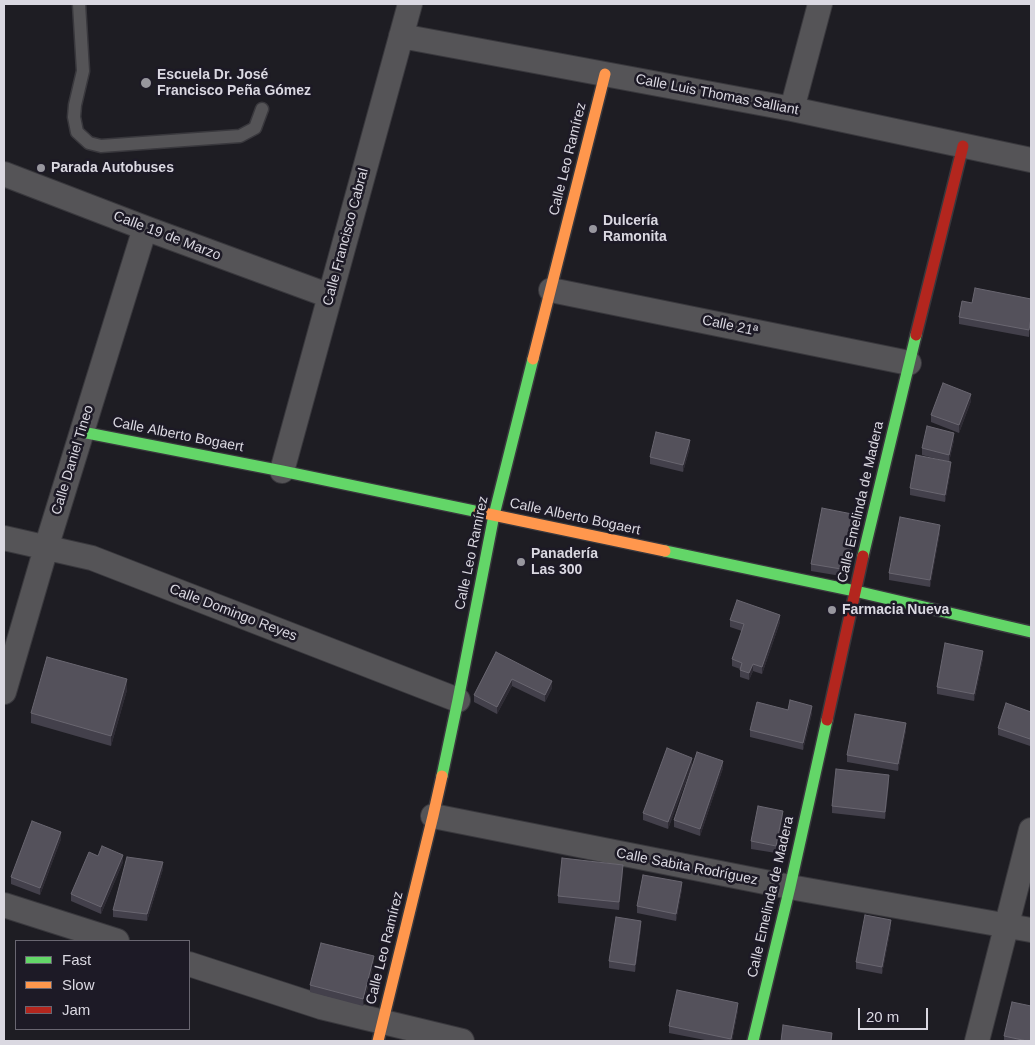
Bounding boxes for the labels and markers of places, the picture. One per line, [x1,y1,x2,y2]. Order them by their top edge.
place label: Escuela Dr. José Francisco Peña Gómez [157,67,311,100]
marker: Escuela Dr. José Francisco Peña Gómez [139,76,153,90]
place label: Parada Autobuses [51,160,174,176]
marker: Parada Autobuses [35,162,47,174]
place label: Dulcería Ramonita [603,213,667,246]
marker: Dulcería Ramonita [587,223,599,235]
place label: Panadería Las 300 [531,546,598,578]
marker: Panadería Las 300 [515,556,527,568]
place label: Farmacia Nueva [842,602,949,618]
marker: Farmacia Nueva [826,604,838,616]

